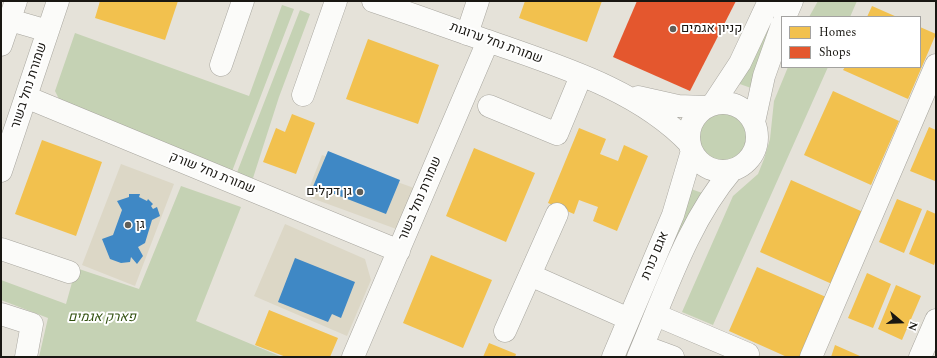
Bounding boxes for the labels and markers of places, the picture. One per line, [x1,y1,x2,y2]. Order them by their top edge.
place label: קניון אגמים [681,21,742,37]
marker: קניון אגמים [668,24,678,34]
place label: גן דקלים [306,184,352,200]
marker: גן דקלים [355,187,365,197]
place label: גן [136,217,145,233]
marker: גן [123,220,133,230]

